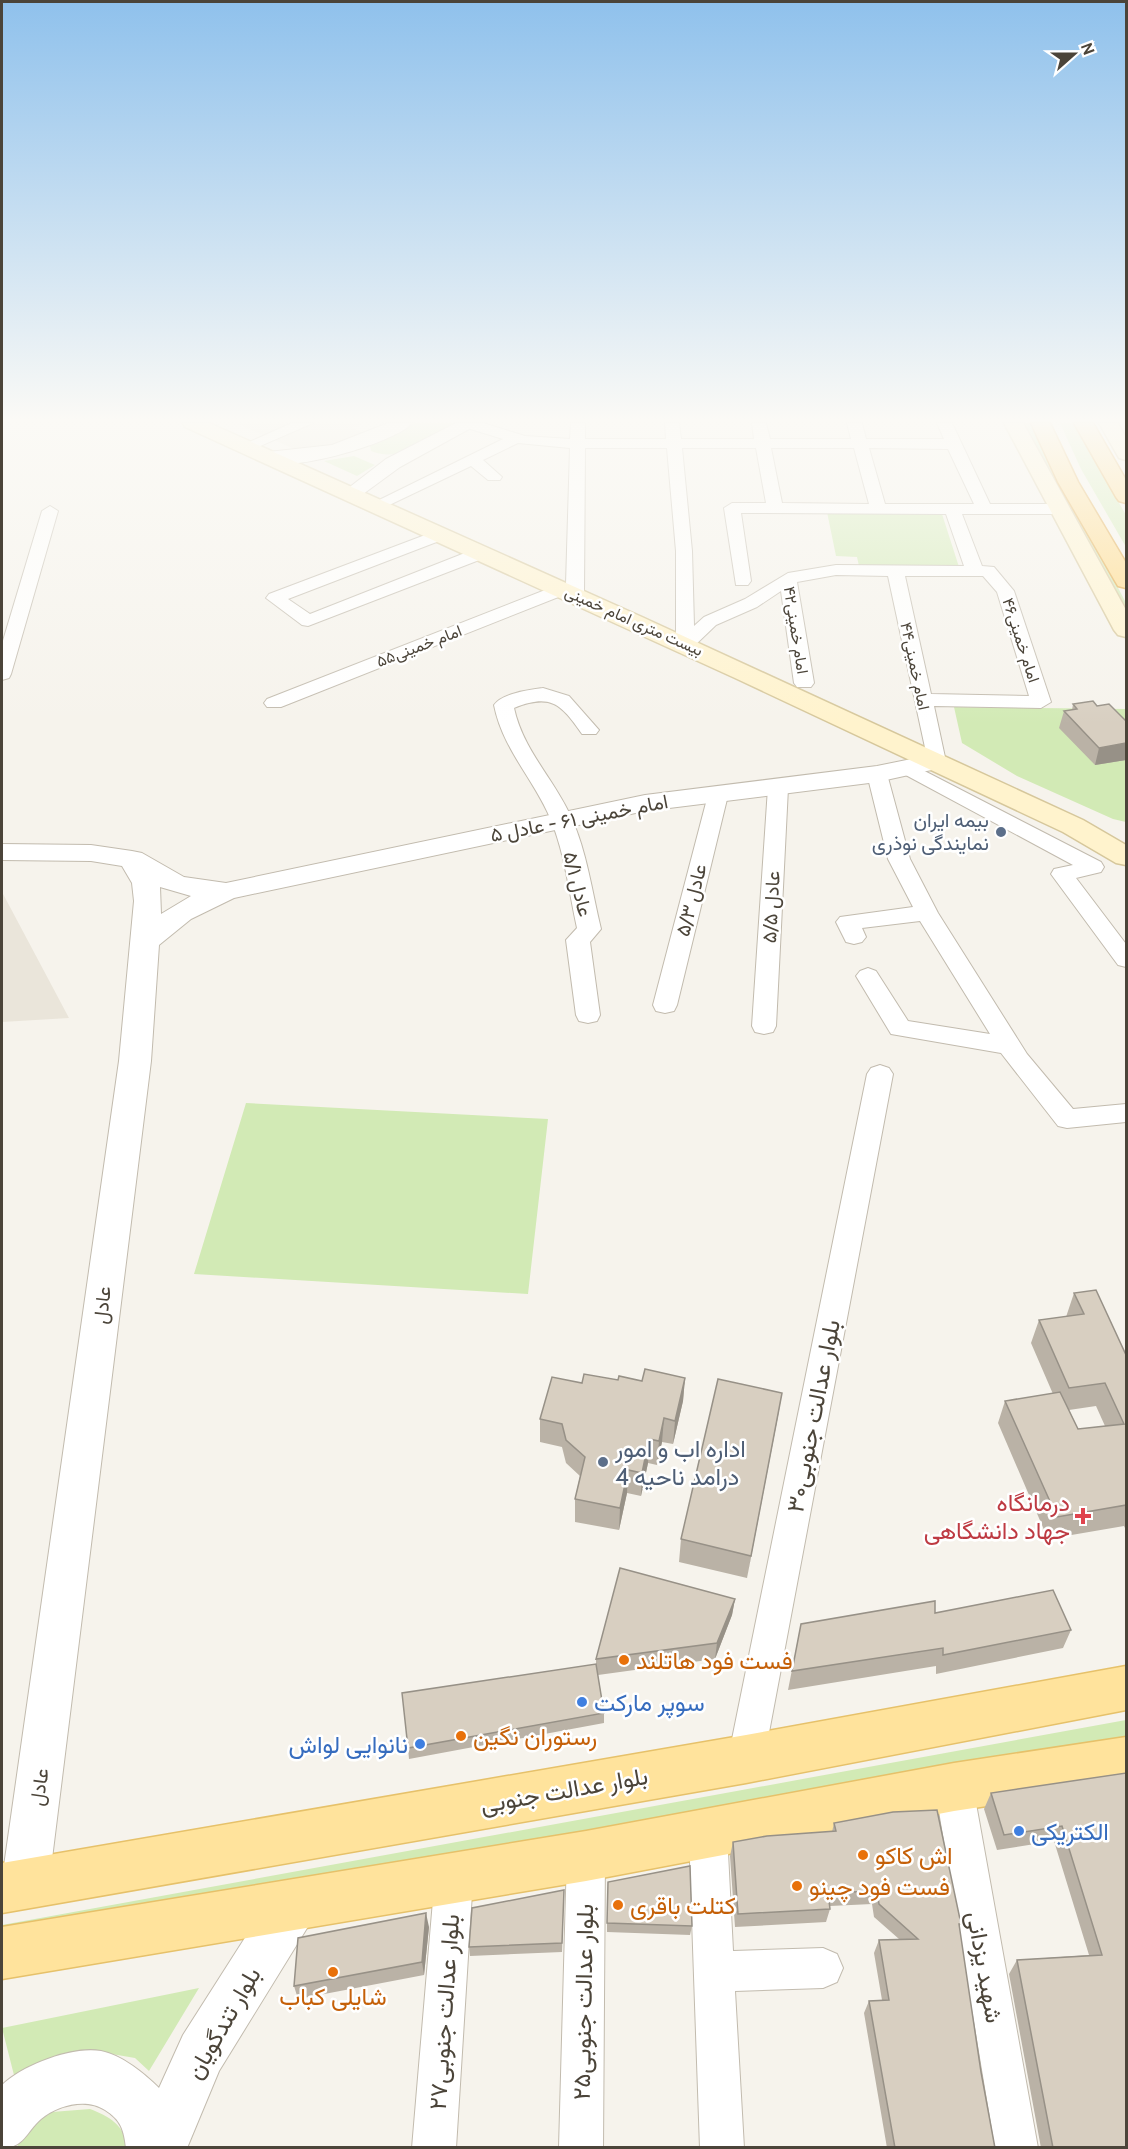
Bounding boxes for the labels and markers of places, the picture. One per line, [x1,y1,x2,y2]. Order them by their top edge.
place label: بیمه ایران نمایندگی نوذری [872,808,989,856]
marker: بیمه ایران نمایندگی نوذری [994,825,1008,839]
place label: اداره اب و امور درامد ناحیه 4 [614,1434,746,1492]
marker: اداره اب و امور درامد ناحیه 4 [596,1455,610,1469]
place label: درمانگاه جهاد دانشگاهی [924,1488,1070,1546]
marker: درمانگاه جهاد دانشگاهی [1074,1507,1092,1525]
place label: فست فود هاتلند [636,1646,793,1676]
marker: فست فود هاتلند [617,1653,631,1667]
place label: سوپر مارکت [594,1688,705,1719]
marker: سوپر مارکت [575,1695,589,1709]
place label: رستوران نگین [473,1722,597,1752]
marker: رستوران نگین [454,1729,468,1743]
place label: نانوایی لواش [289,1730,408,1760]
marker: نانوایی لواش [413,1737,427,1751]
place label: الکتریکی [1031,1817,1109,1847]
marker: الکتریکی [1012,1824,1026,1838]
place label: اش کاکو [875,1841,953,1871]
marker: اش کاکو [856,1848,870,1862]
place label: فست فود چینو [809,1872,950,1903]
marker: فست فود چینو [790,1879,804,1893]
place label: کتلت باقری [630,1891,736,1921]
marker: کتلت باقری [611,1898,625,1912]
marker: شایلی کباب [326,1965,340,1979]
place label: شایلی کباب [279,1982,387,2011]

